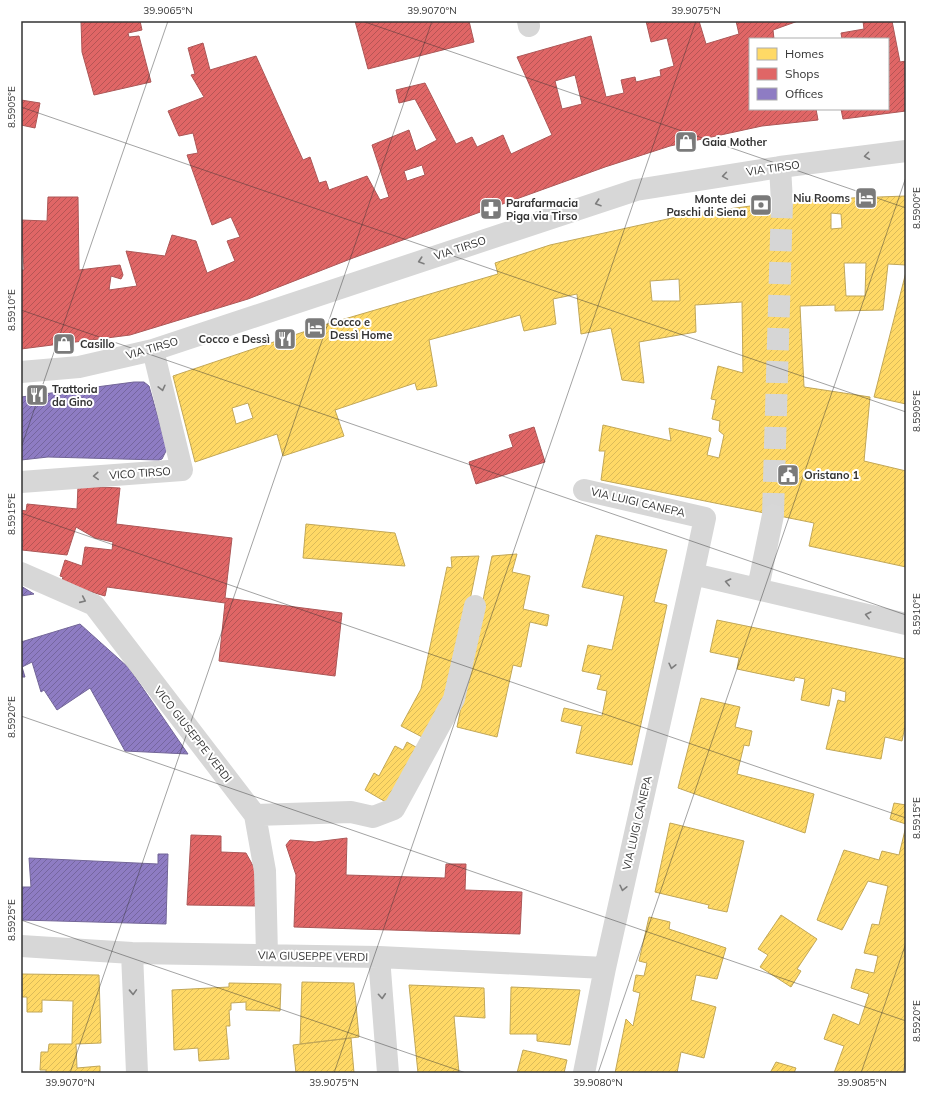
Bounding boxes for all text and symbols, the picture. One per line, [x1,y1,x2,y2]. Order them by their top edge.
text: 39.9065°N [143,4,193,17]
text: 39.9070°N [407,4,457,17]
text: 39.9075°N [671,4,721,17]
legend [749,38,889,110]
text: Homes [785,46,824,61]
text: Shops [785,66,820,81]
text: 8.5905°E [5,86,18,128]
text: Offices [785,86,823,101]
shop icon: Gaia Mother [673,129,699,155]
place label: Gaia Mother [702,135,768,149]
one-way arrow [864,151,870,160]
street label: VIA TIRSO [745,157,801,179]
one-way arrow [722,171,728,180]
hotel icon: Niu Rooms [853,185,879,211]
text: 8.5900°E [910,187,923,229]
place label: Niu Rooms [793,191,850,205]
place label: Monte dei Paschi di Siena [666,192,746,219]
bank icon: Monte dei Paschi di Siena [748,192,774,218]
pharmacy icon: Parafarmacia Piga via Tirso [478,196,504,222]
place label: Parafarmacia Piga via Tirso [506,196,578,223]
one-way arrow [594,198,601,206]
street label: VIA TIRSO [432,233,488,263]
one-way arrow [418,256,425,265]
text: 8.5910°E [5,289,18,331]
hotel icon: Cocco e Dessì Home [302,315,328,341]
place label: Cocco e Dessì Home [330,315,392,342]
restaurant icon: Cocco e Dessì [272,326,298,352]
shop icon: Casillo [51,331,77,357]
place label: Cocco e Dessì [199,332,270,346]
street label: VIA TIRSO [124,334,180,362]
place label: Casillo [80,337,115,351]
restaurant icon: Trattoria da Gino [24,382,50,408]
place label: Trattoria da Gino [52,382,98,409]
one-way arrow [158,385,166,391]
text: 8.5905°E [910,390,923,432]
public building icon: Oristano 1 [775,462,801,488]
street label: VICO TIRSO [109,464,171,482]
place label: Oristano 1 [804,468,859,482]
one-way arrow [93,472,99,481]
street label: VIA LUIGI CANEPA [589,484,687,520]
text: 8.5915°E [5,493,18,535]
one-way arrow [725,578,731,586]
text: 8.5910°E [910,593,923,635]
one-way arrow [79,595,87,603]
one-way arrow [865,611,872,620]
one-way arrow [669,663,677,669]
street label: VICO GIUSEPPE VERDI [151,683,235,785]
text: 8.5920°E [5,696,18,738]
street label: VIA LUIGI CANEPA [619,774,655,872]
text: 8.5915°E [910,797,923,839]
one-way arrow [619,885,627,892]
text: 8.5925°E [5,899,18,941]
street label: VIA GIUSEPPE VERDI [258,948,368,964]
one-way arrow [129,989,138,995]
one-way arrow [378,993,387,999]
text: 8.5920°E [910,1000,923,1042]
text: 39.9070°N [45,1076,95,1089]
text: 39.9075°N [309,1076,359,1089]
text: 39.9080°N [573,1076,623,1089]
text: 39.9085°N [837,1076,887,1089]

